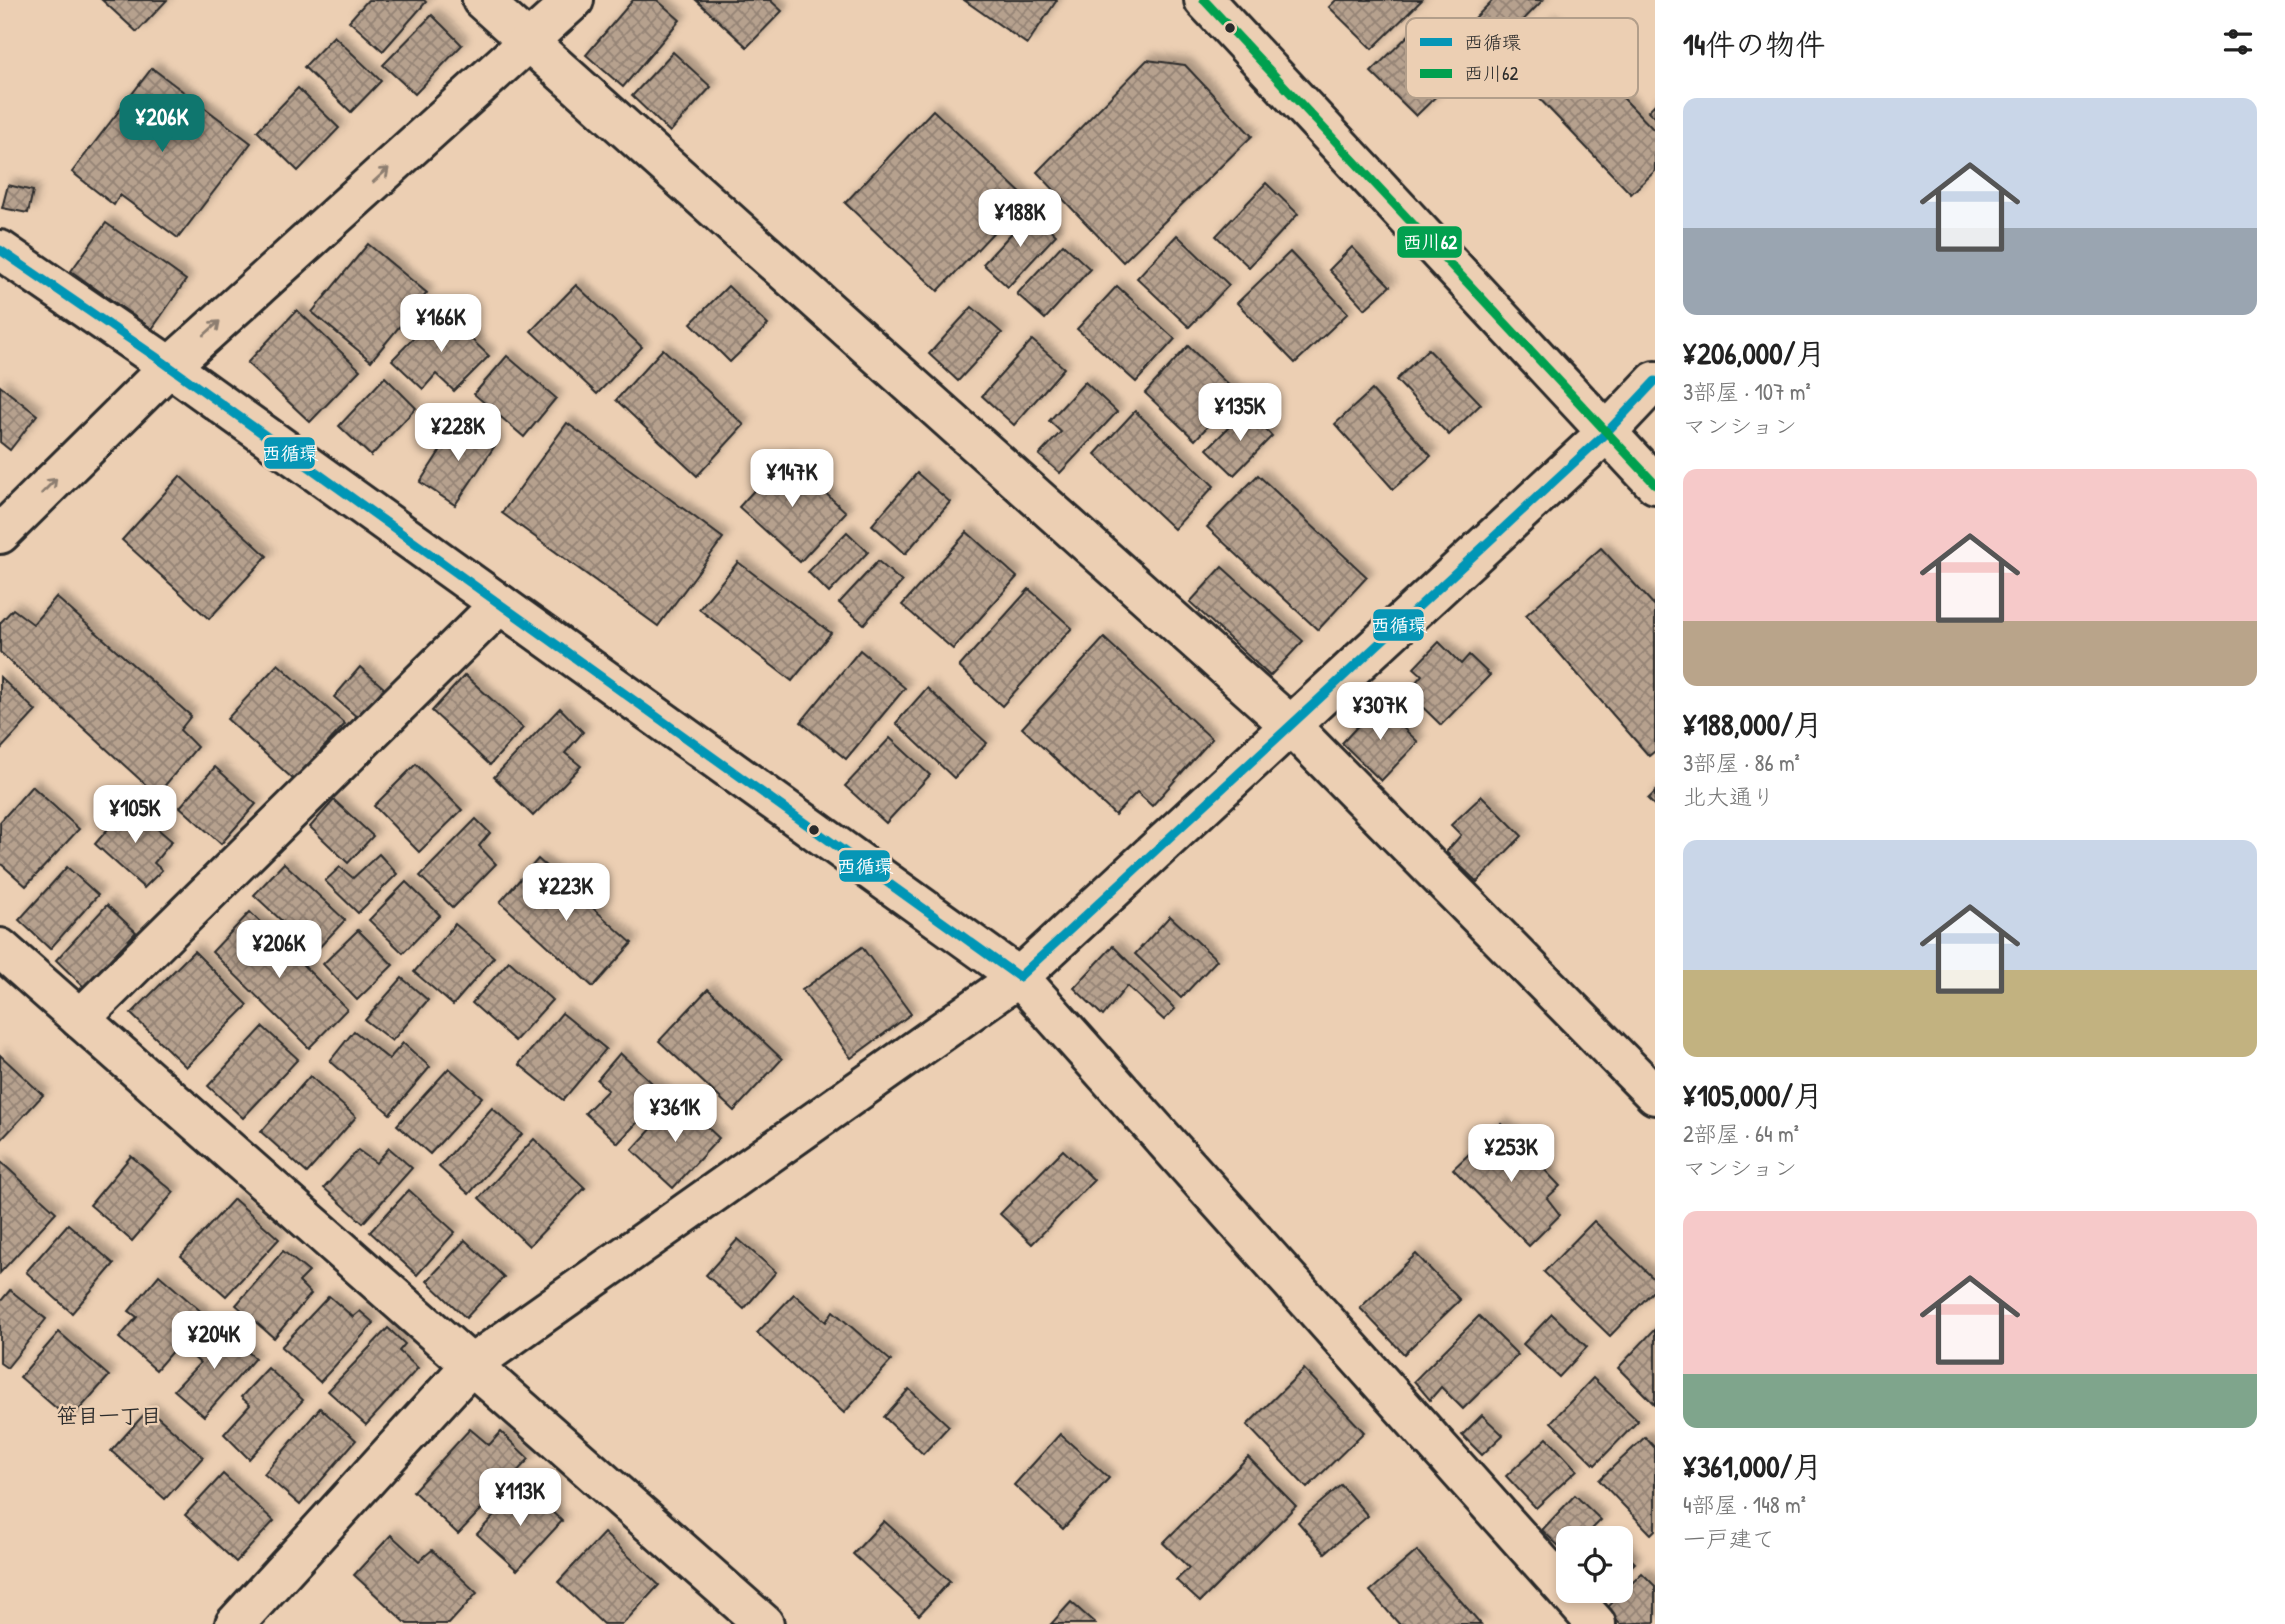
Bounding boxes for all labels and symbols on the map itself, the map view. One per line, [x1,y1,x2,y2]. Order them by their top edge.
legend [1406,18,1638,98]
unlabelled marker [1223,21,1237,35]
text: 西循環 [1464,29,1521,55]
text: 西川62 [1464,60,1519,86]
pin: ¥206K [113,94,211,154]
one-way arrow [371,167,389,183]
pin: ¥188K [971,190,1069,249]
line badge: 西川62 [1396,225,1463,259]
text: 西川62 [1403,229,1457,255]
pin: ¥166K [392,294,490,354]
one-way arrow [203,320,221,336]
pin: ¥135K [1191,384,1289,443]
pin: ¥228K [409,404,507,463]
line badge: 西循環 [263,436,316,470]
text: 西循環 [261,440,319,466]
pin: ¥147K [743,449,841,509]
one-way arrow [40,478,57,495]
line badge: 西循環 [1372,608,1425,642]
text: 西循環 [1370,612,1428,638]
pin: ¥307K [1331,682,1429,742]
pin: ¥105K [86,786,184,845]
unlabelled marker [807,823,821,837]
line badge: 西循環 [838,849,891,883]
text: 西循環 [836,853,894,879]
pin: ¥223K [517,864,615,923]
pin: ¥206K [230,920,328,980]
pin: ¥361K [626,1084,724,1144]
pin: ¥253K [1462,1124,1560,1184]
pin: ¥204K [165,1312,263,1371]
district label: 笹目一丁目 [57,1401,162,1430]
pin: ¥113K [471,1468,569,1528]

